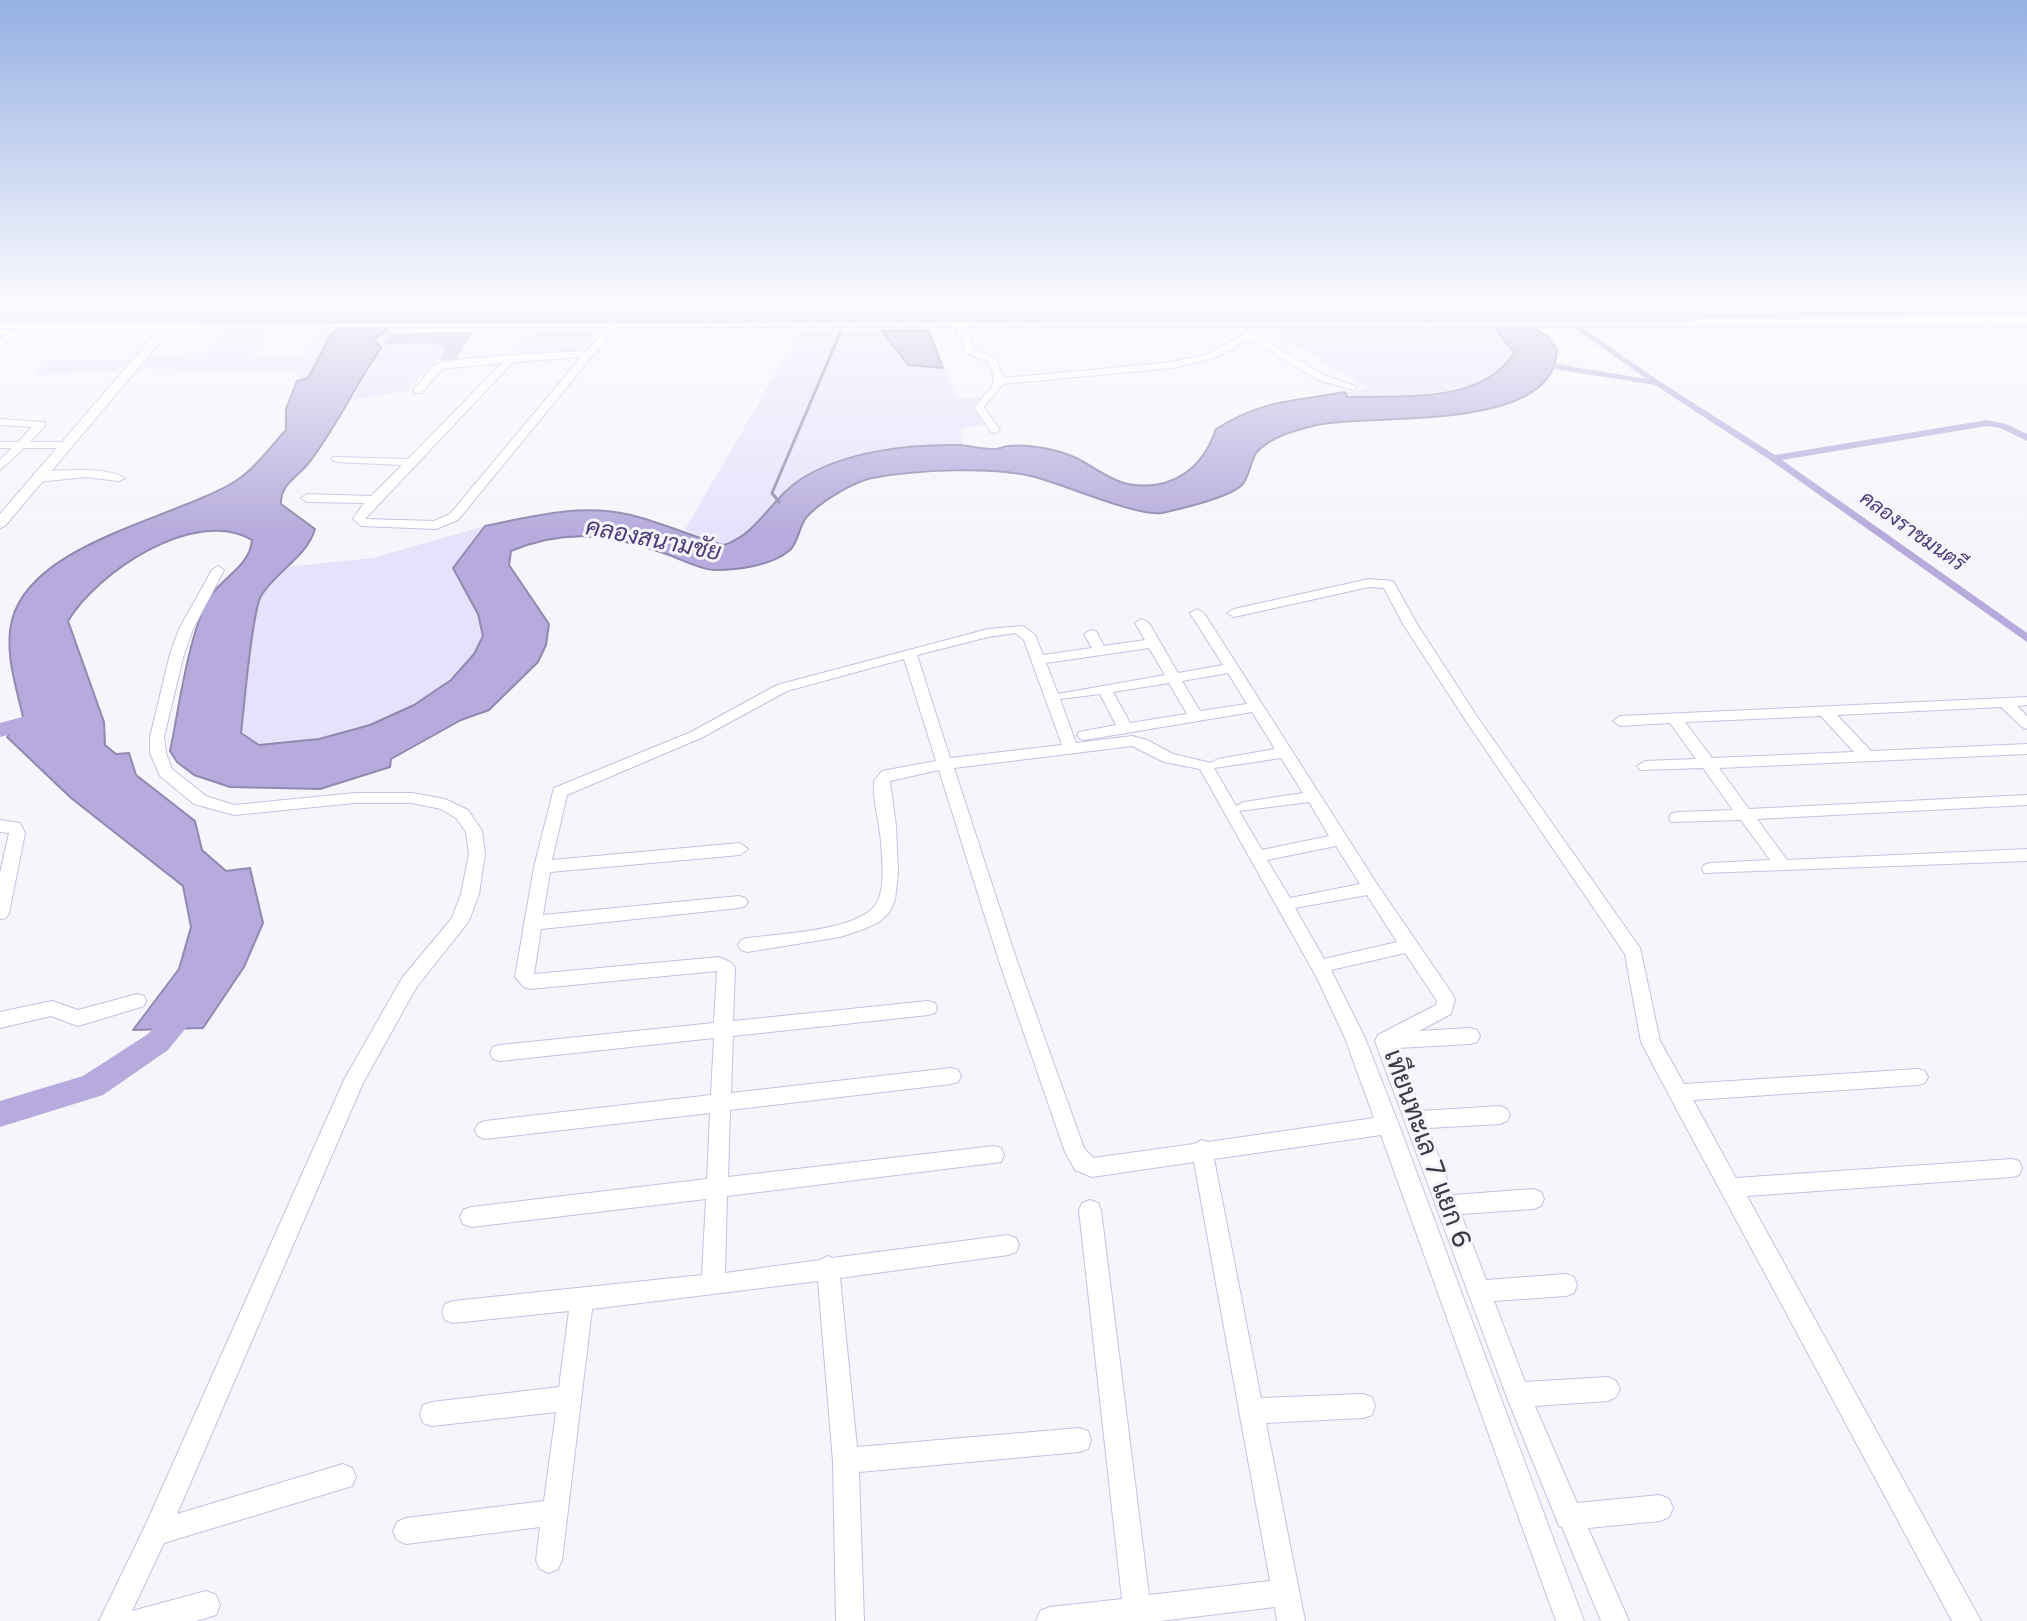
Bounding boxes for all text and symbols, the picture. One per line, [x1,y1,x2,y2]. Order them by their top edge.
water label: คลองราชมนตรี [1855,487,1969,577]
water label: คลองสนามชัย [583,514,723,568]
street label: เทียนทะเล 7 แยก 6 [1376,1046,1476,1252]

